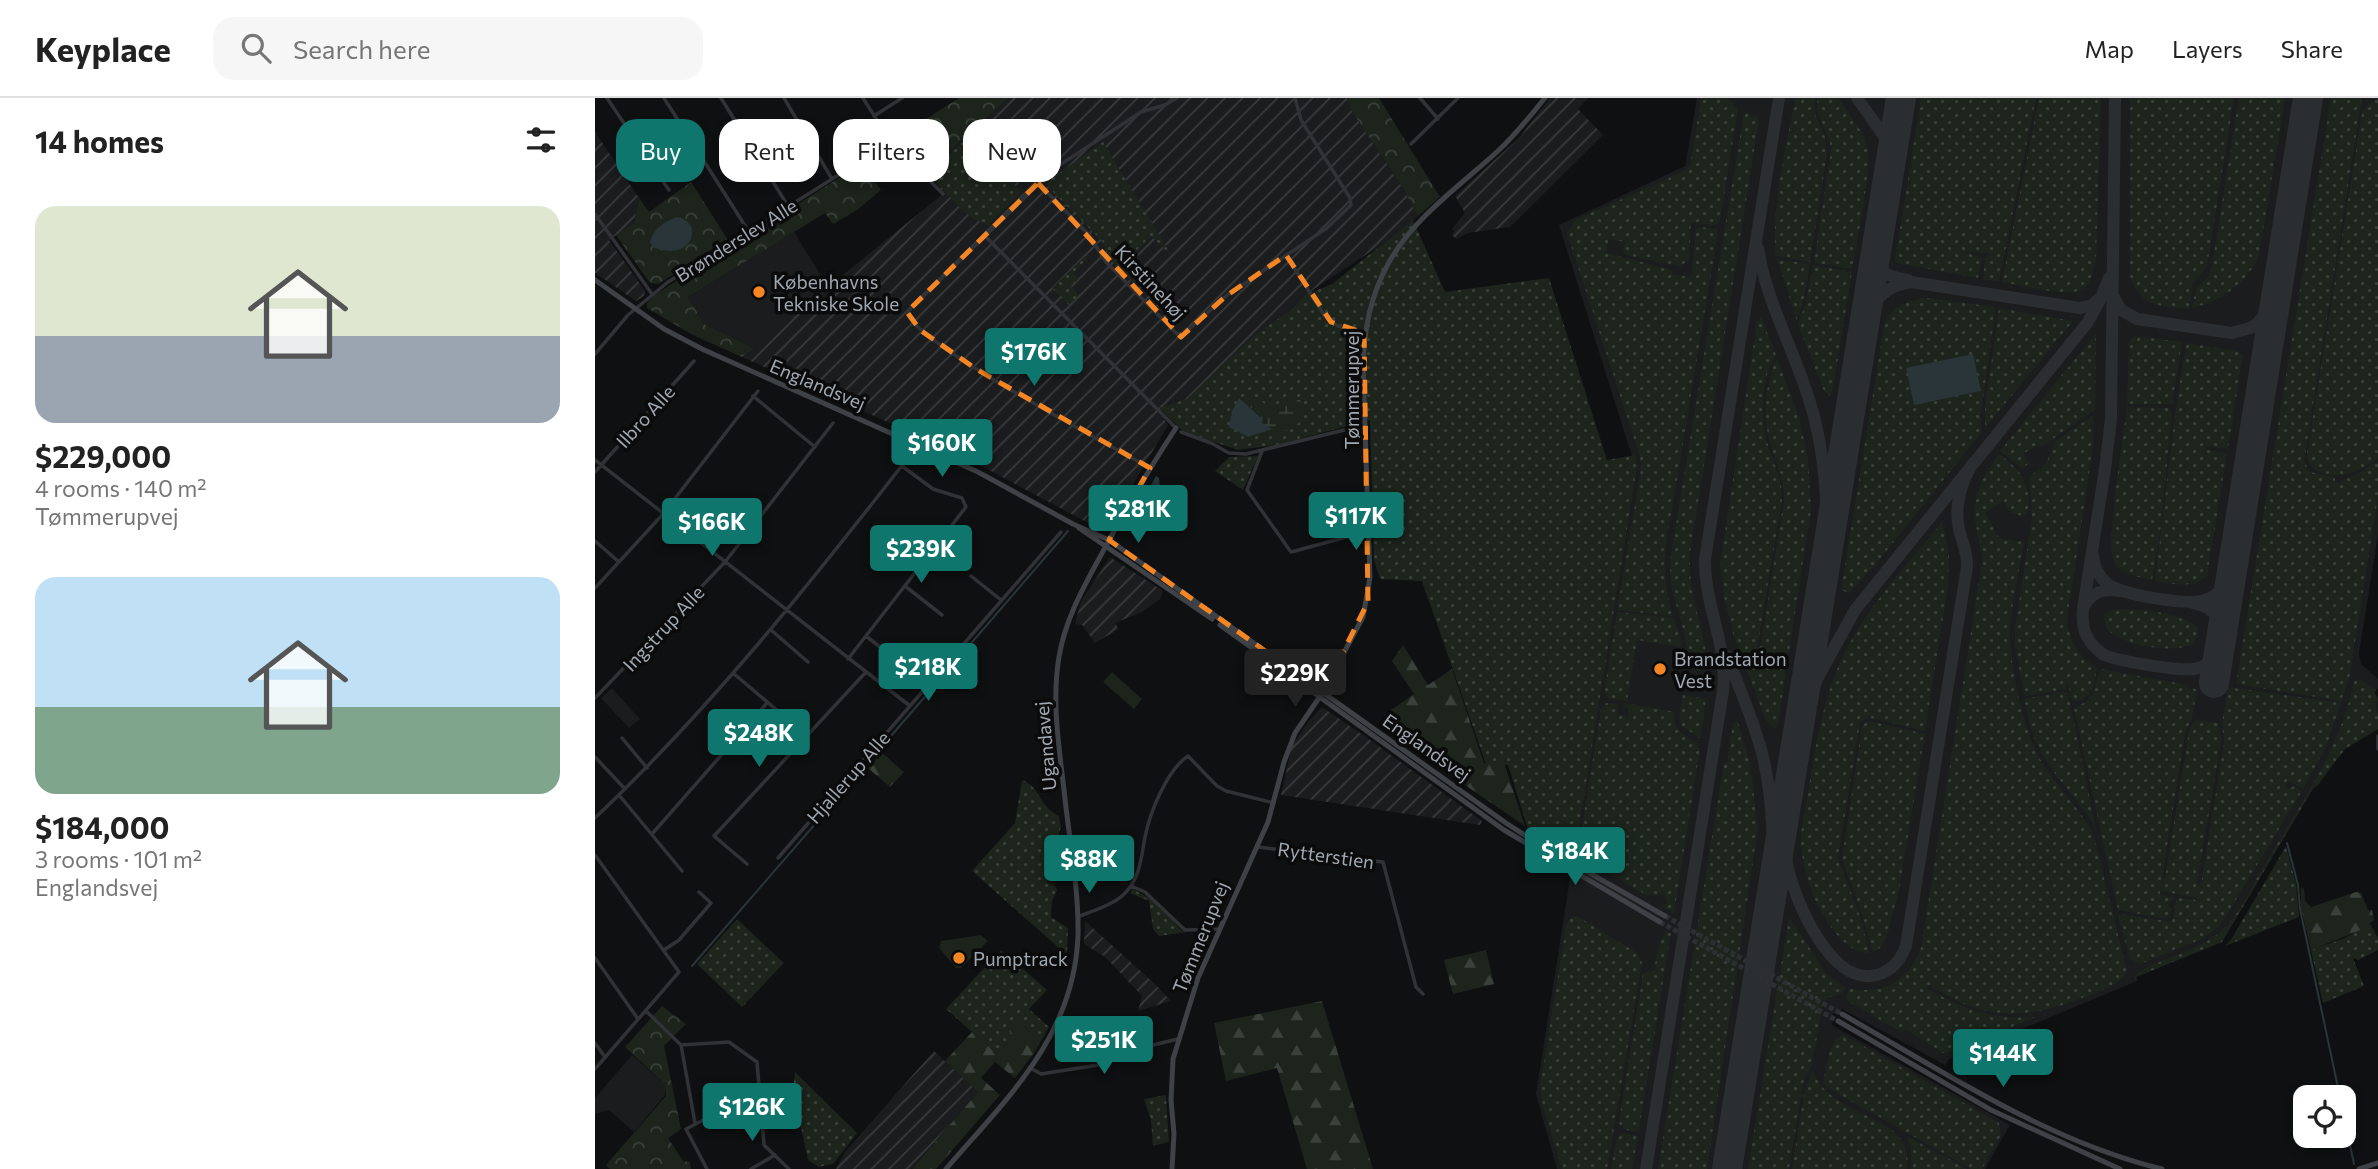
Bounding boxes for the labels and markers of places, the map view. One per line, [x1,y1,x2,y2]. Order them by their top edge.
place label: Københavns Tekniske Skole [773,270,899,315]
marker: Københavns Tekniske Skole [751,284,767,300]
pin: $176K [985,328,1083,388]
pin: $160K [893,420,991,479]
pin: $281K [1089,486,1187,545]
pin: $117K [1307,492,1405,552]
pin: $166K [663,498,761,558]
pin: $239K [872,526,970,585]
pin: $218K [879,644,977,703]
place label: Brandstation Vest [1674,647,1787,692]
pin: $229K [1246,650,1344,709]
marker: Brandstation Vest [1652,661,1668,677]
pin: $248K [710,710,808,769]
pin: $184K [1526,828,1624,887]
pin: $88K [1048,836,1130,895]
place label: Pumptrack [973,947,1068,970]
marker: Pumptrack [951,950,967,966]
pin: $251K [1055,1016,1153,1076]
pin: $144K [1954,1030,2052,1089]
pin: $126K [703,1084,801,1143]

